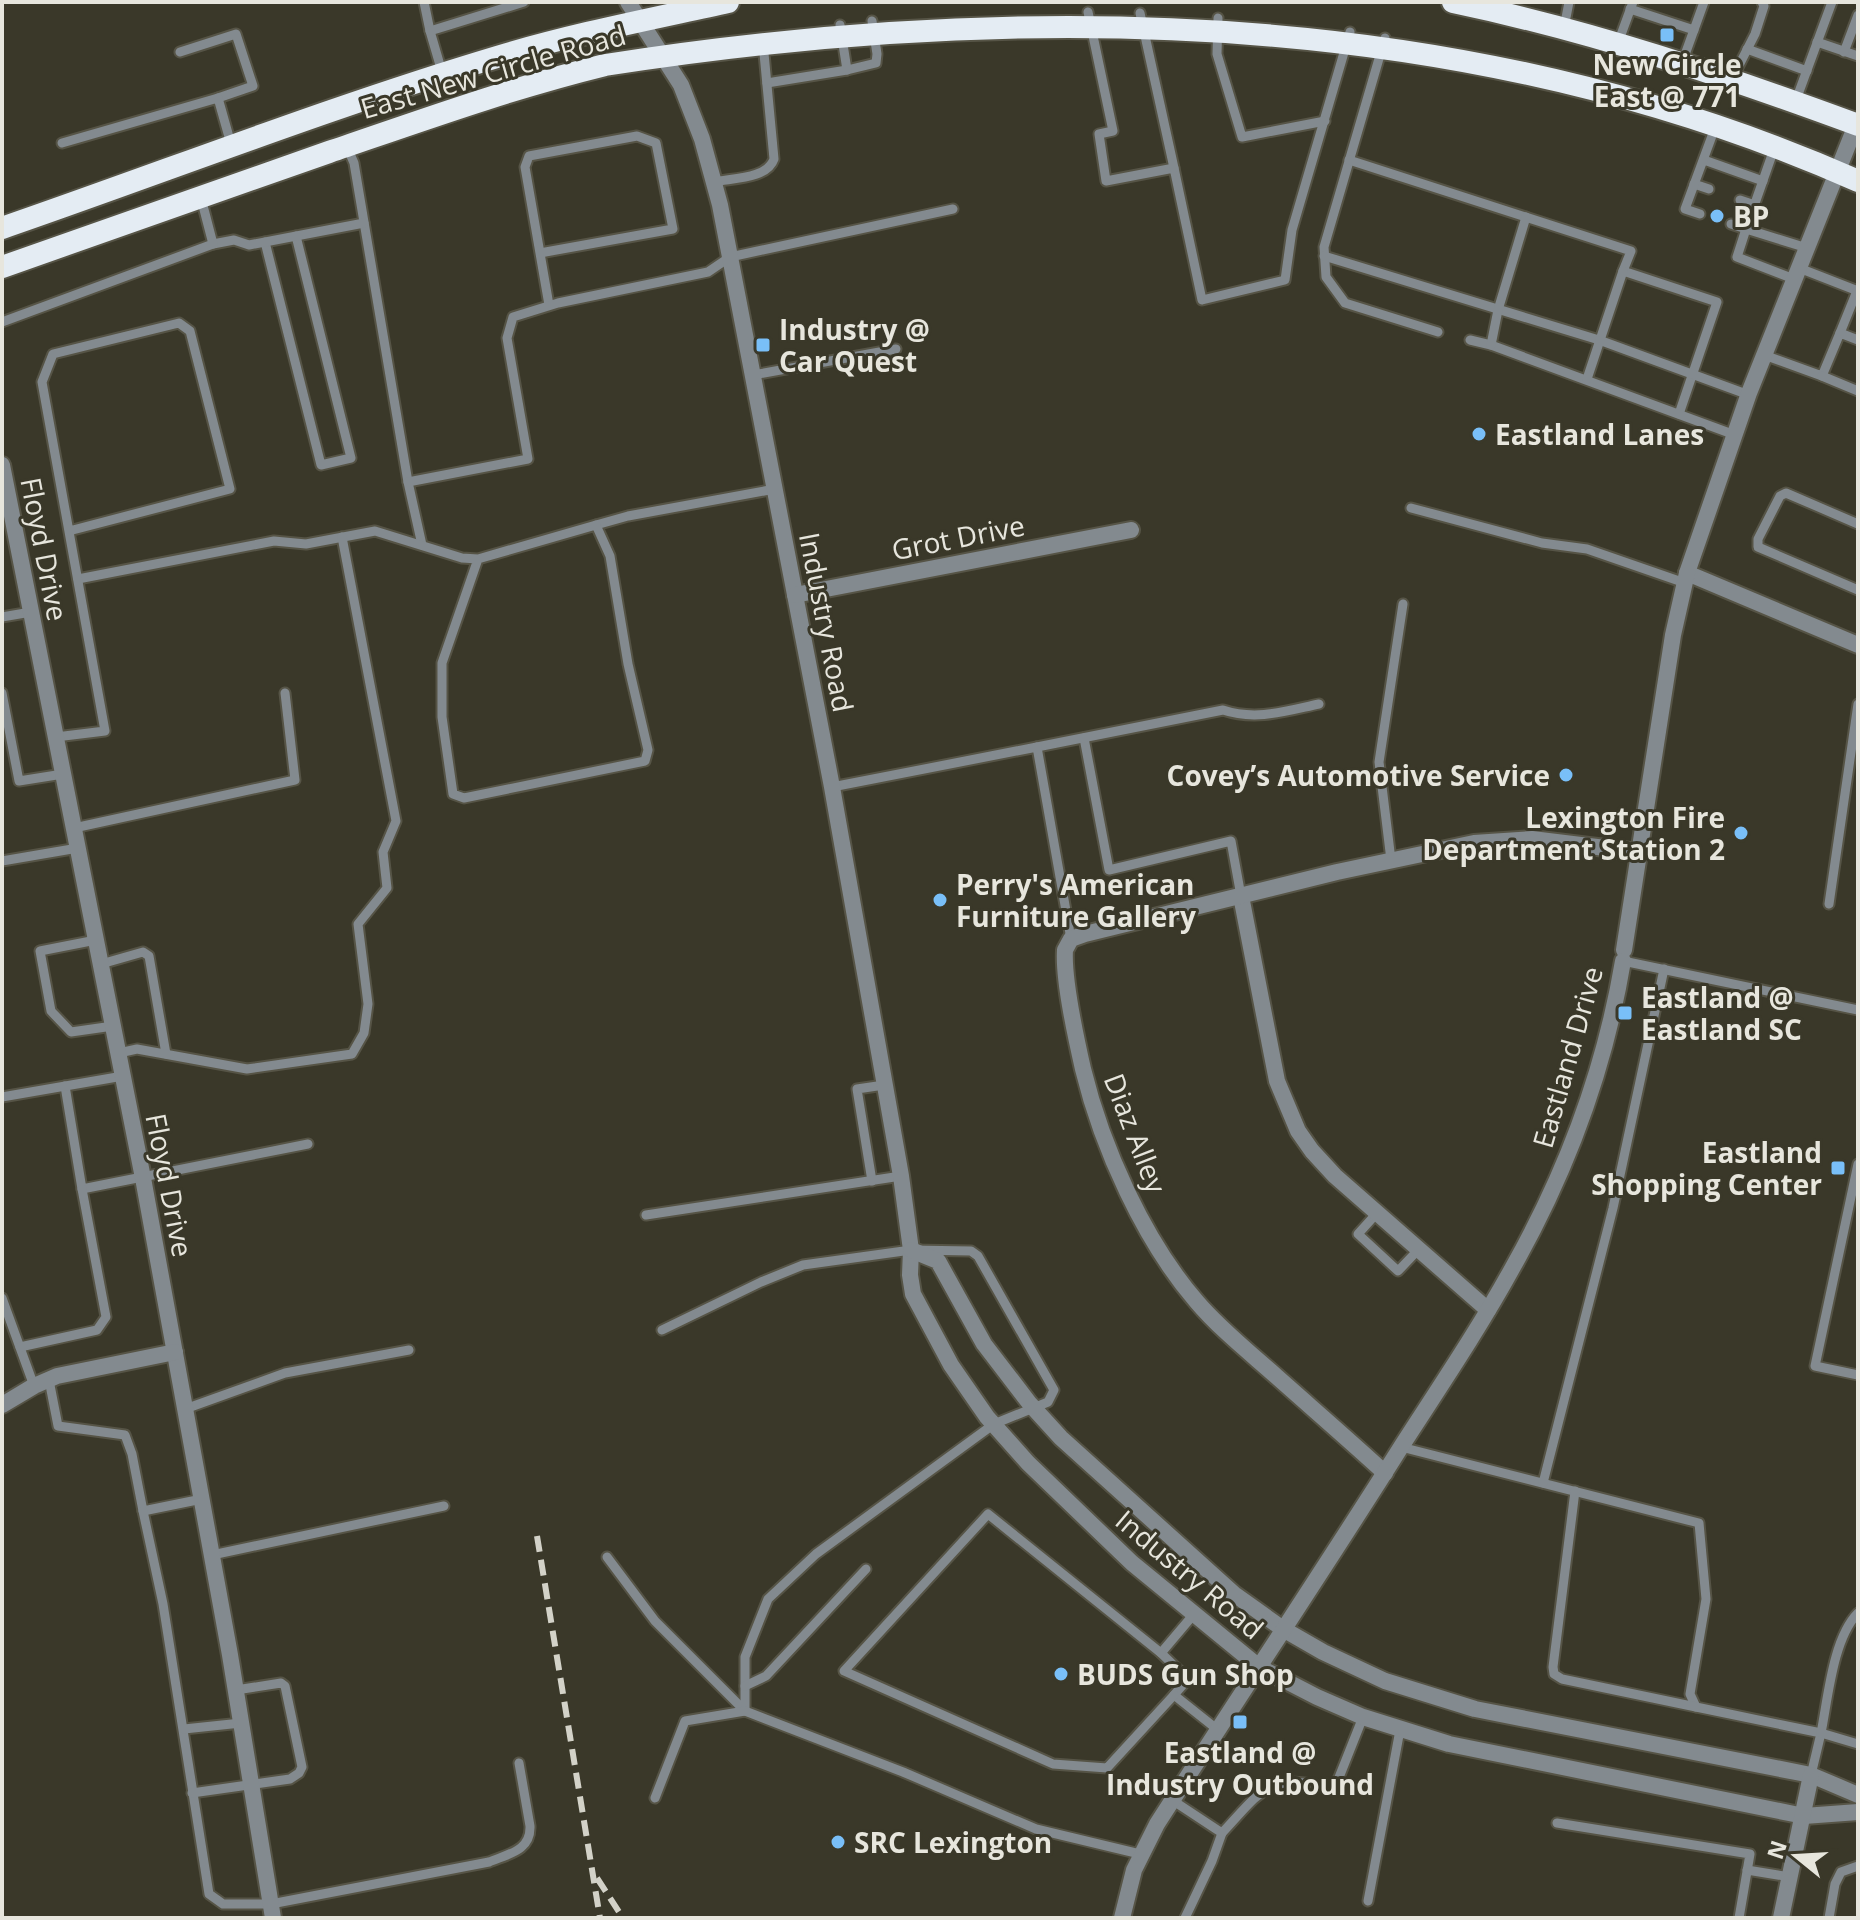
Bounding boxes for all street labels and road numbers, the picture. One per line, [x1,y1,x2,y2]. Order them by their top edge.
street label: East New Circle Road [356,15,630,127]
street label: Floyd Drive [12,474,78,624]
street label: Grot Drive [888,506,1028,568]
street label: Industry Road [791,529,863,715]
street label: Eastland Drive [1523,962,1611,1152]
street label: Diaz Alley [1096,1068,1176,1199]
street label: Floyd Drive [137,1110,203,1260]
street label: Industry Road [1108,1501,1272,1647]

